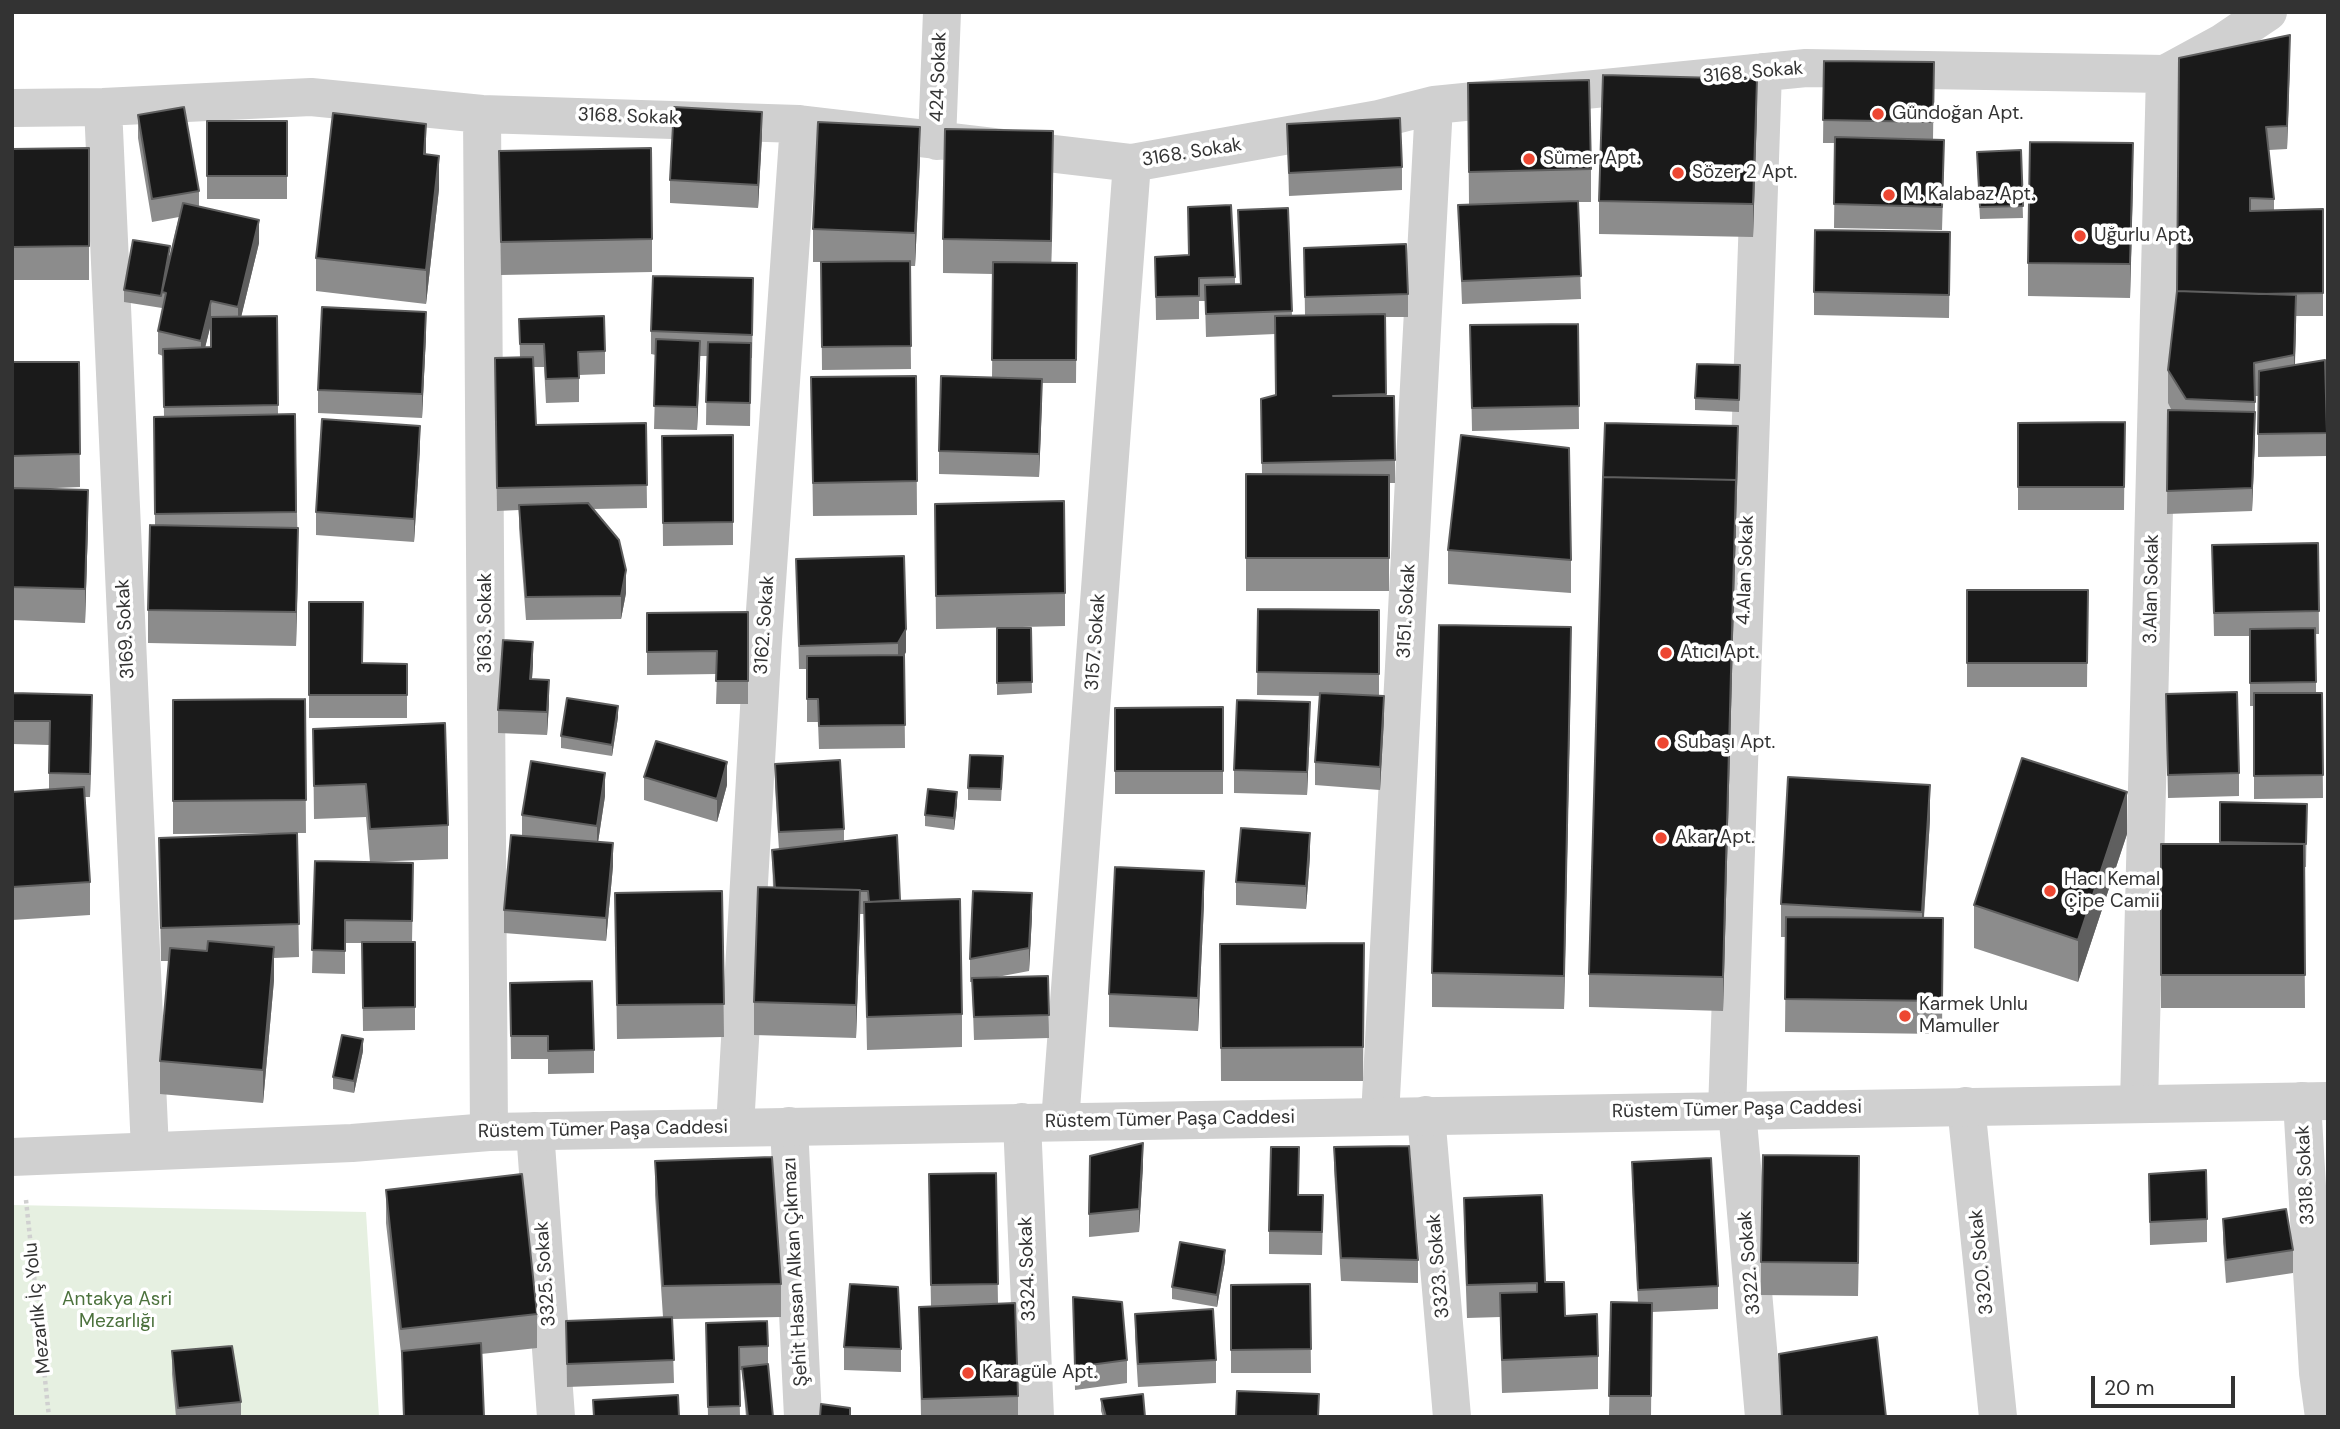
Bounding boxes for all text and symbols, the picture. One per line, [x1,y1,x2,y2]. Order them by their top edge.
street label: 424 Sokak [926,31,952,123]
street label: 3168. Sokak [1702,57,1804,89]
place label: Gündoğan Apt. [1892,103,2023,125]
street label: 3168. Sokak [577,104,679,130]
marker: Gündoğan Apt. [1870,106,1886,122]
street label: 3168. Sokak [1140,134,1244,172]
place label: Sümer Apt. [1543,148,1640,170]
marker: Sümer Apt. [1521,151,1537,167]
place label: Sözer 2 Apt. [1692,162,1797,184]
marker: Sözer 2 Apt. [1670,165,1686,181]
place label: M. Kalabaz Apt. [1903,184,2035,206]
marker: M. Kalabaz Apt. [1881,187,1897,203]
place label: Uğurlu Apt. [2094,225,2190,247]
marker: Uğurlu Apt. [2072,228,2088,244]
street label: 4.Alan Sokak [1733,515,1759,625]
street label: 3.Alan Sokak [2140,534,2164,644]
street label: 3151. Sokak [1393,563,1421,659]
street label: 3163. Sokak [475,573,497,673]
street label: 3162. Sokak [750,574,780,676]
street label: 3169. Sokak [112,578,140,680]
street label: 3157. Sokak [1081,593,1111,691]
place label: Atıcı Apt. [1680,642,1759,664]
marker: Atıcı Apt. [1658,645,1674,661]
place label: Subaşı Apt. [1677,732,1775,754]
marker: Subaşı Apt. [1655,735,1671,751]
place label: Akar Apt. [1675,827,1755,849]
marker: Akar Apt. [1653,830,1669,846]
place label: Hacı Kemal Çipe Camii [2064,869,2160,913]
marker: Hacı Kemal Çipe Camii [2042,883,2058,899]
place label: Karmek Unlu Mamuller [1919,994,2028,1038]
marker: Karmek Unlu Mamuller [1897,1008,1913,1024]
street label: Rüstem Tümer Paşa Caddesi [1612,1096,1862,1124]
street label: Rüstem Tümer Paşa Caddesi [1045,1106,1295,1134]
street label: Rüstem Tümer Paşa Caddesi [478,1116,728,1144]
street label: 3318. Sokak [2292,1124,2320,1226]
street label: Şehit Hasan Alkan Çıkmazı [779,1157,813,1387]
street label: 3320. Sokak [1965,1208,1999,1316]
street label: 3322. Sokak [1734,1210,1766,1316]
street label: 3323. Sokak [1423,1213,1455,1319]
street label: 3324. Sokak [1015,1216,1041,1322]
street label: 3325. Sokak [531,1221,561,1327]
street label: Mezarlık İç Yolu [20,1241,56,1375]
park label: Antakya Asri Mezarlığı [62,1289,172,1333]
place label: Karagüle Apt. [982,1362,1097,1384]
scale bar [2095,1362,2238,1406]
marker: Karagüle Apt. [960,1365,976,1381]
text: 20 m [2104,1374,2155,1402]

